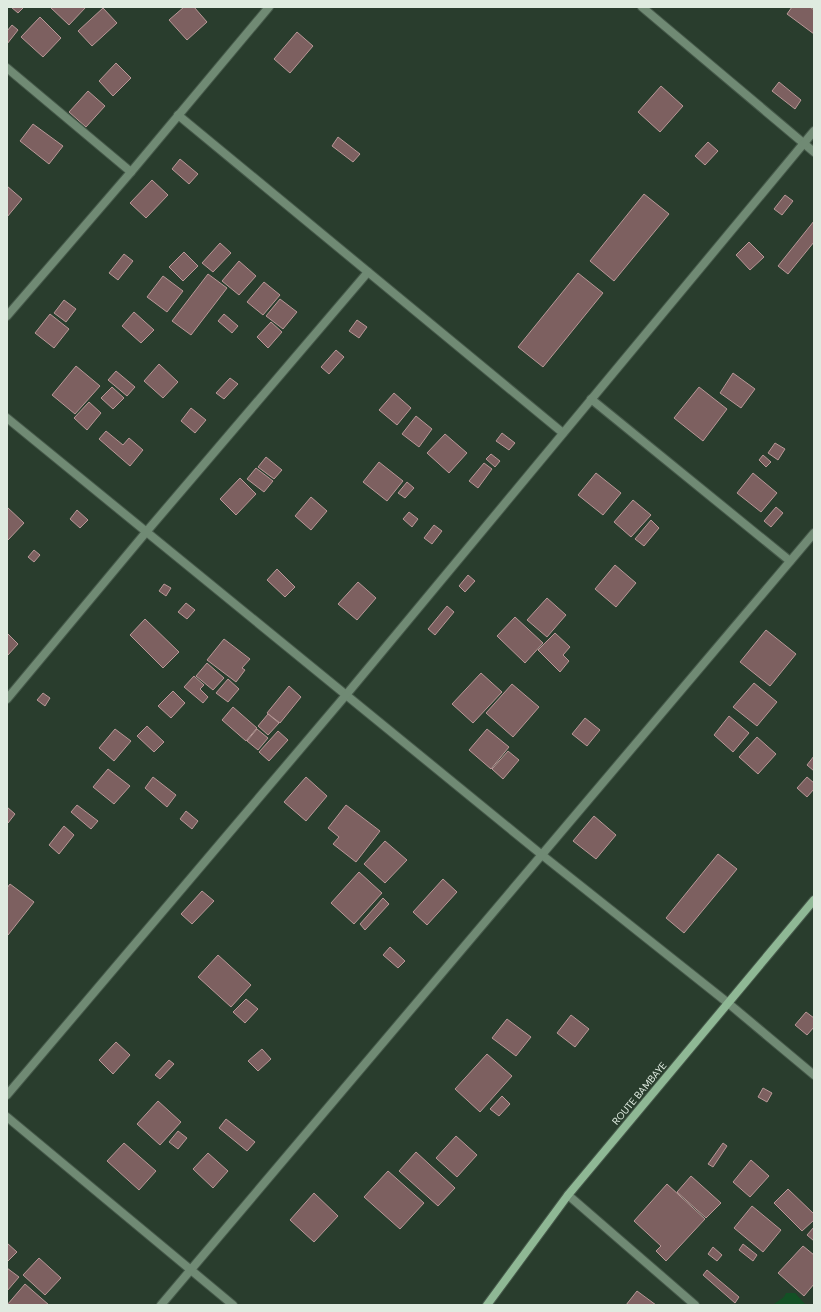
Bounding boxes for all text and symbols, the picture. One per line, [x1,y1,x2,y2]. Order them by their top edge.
street label: ROUTE BAMBAYE [609,1059,670,1128]

